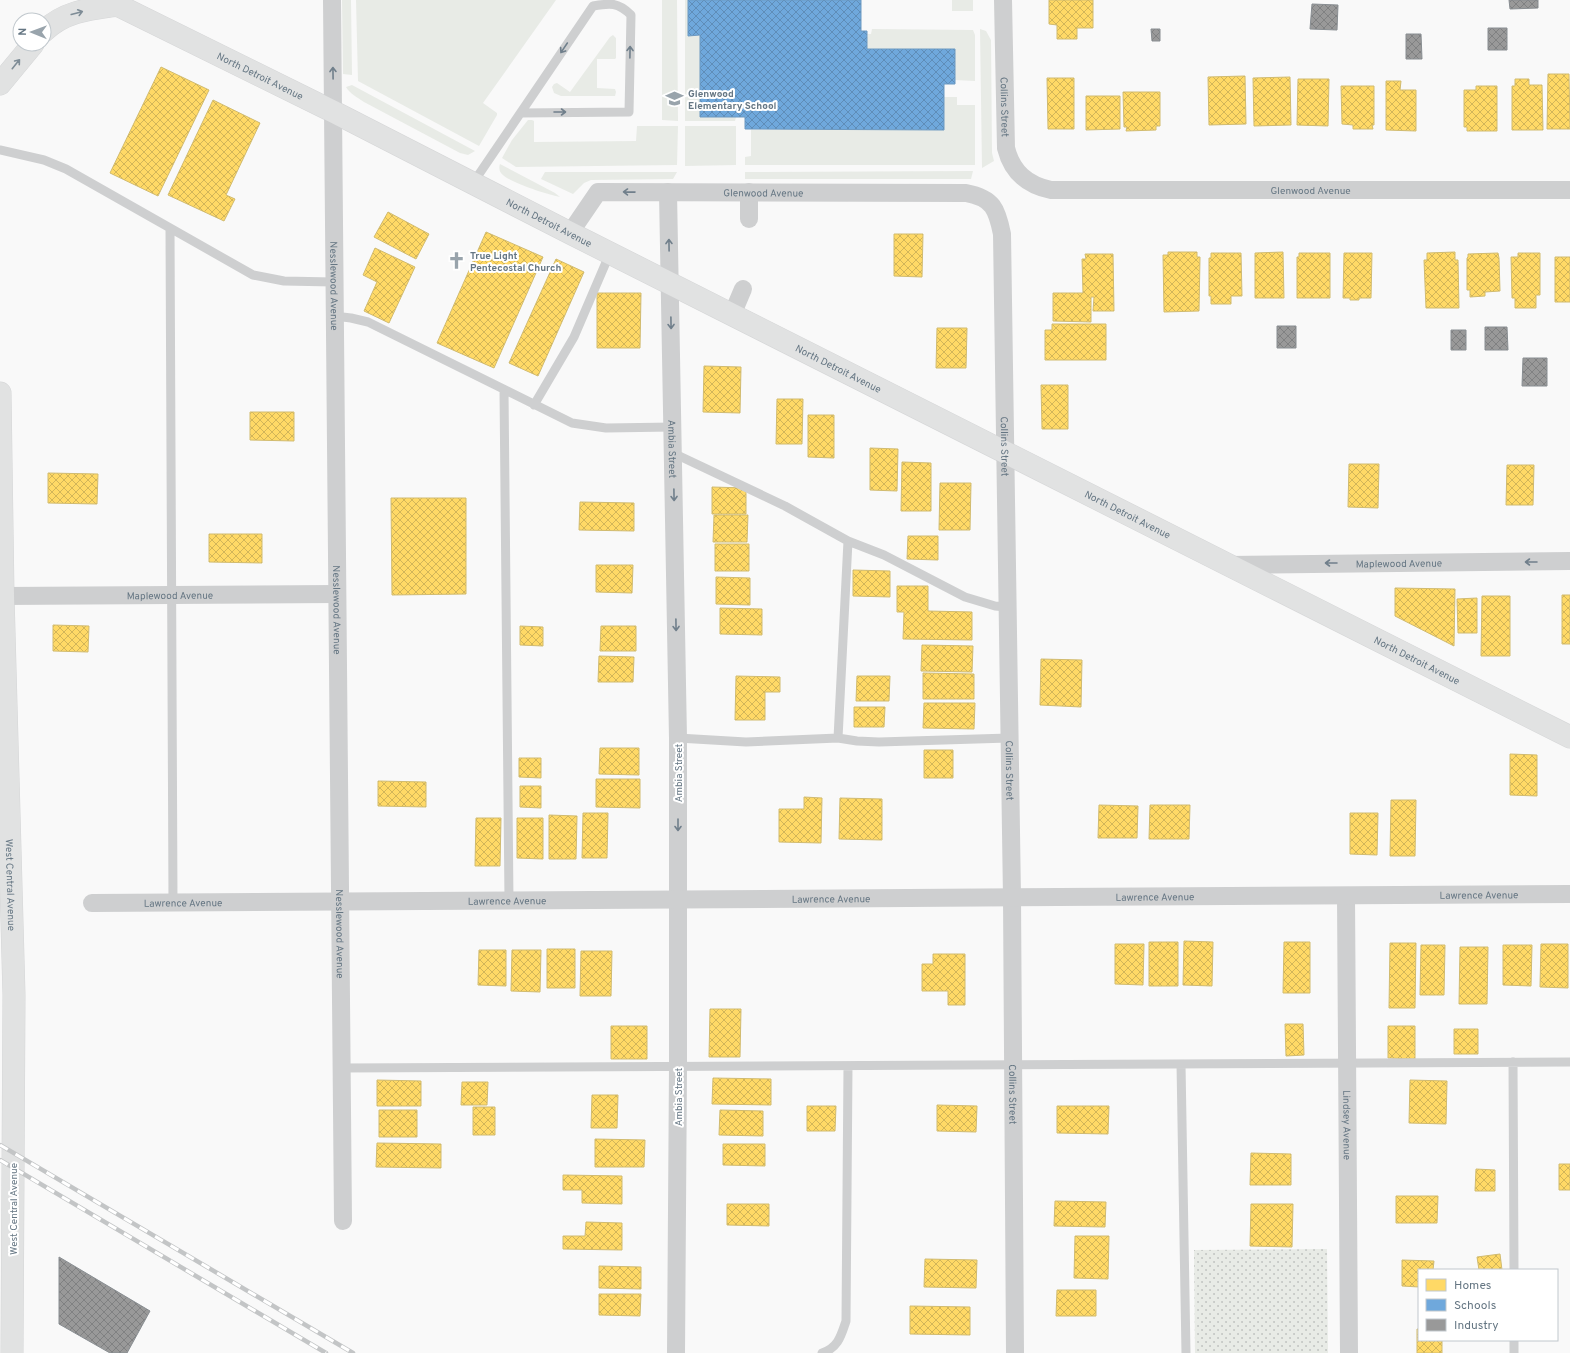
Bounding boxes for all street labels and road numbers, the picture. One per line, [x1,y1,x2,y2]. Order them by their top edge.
street label: North Detroit Avenue [214,50,305,104]
street label: Collins Street [997,77,1011,137]
street label: Glenwood Avenue [1270,185,1351,198]
street label: Glenwood Avenue [723,187,803,201]
street label: North Detroit Avenue [503,196,594,251]
street label: Nesslewood Avenue [326,241,340,331]
street label: North Detroit Avenue [793,343,883,397]
street label: Collins Street [997,416,1011,477]
street label: Ambia Street [664,420,678,479]
street label: North Detroit Avenue [1082,488,1172,543]
street label: Maplewood Avenue [1356,558,1442,572]
street label: Nesslewood Avenue [329,565,343,655]
street label: Maplewood Avenue [127,590,213,603]
street label: North Detroit Avenue [1371,634,1462,688]
street label: Collins Street [1002,740,1016,801]
street label: Ambia Street [673,743,686,802]
street label: West Central Avenue [2,839,17,931]
street label: Nesslewood Avenue [332,889,346,979]
street label: Lawrence Avenue [1440,889,1518,903]
street label: Lawrence Avenue [1116,891,1194,905]
street label: Lawrence Avenue [792,893,870,907]
street label: Lawrence Avenue [468,895,546,909]
street label: Lawrence Avenue [144,897,222,911]
street label: Collins Street [1005,1064,1018,1125]
street label: Ambia Street [673,1067,686,1126]
street label: Lindsey Avenue [1339,1090,1353,1160]
street label: West Central Avenue [8,1163,21,1255]

